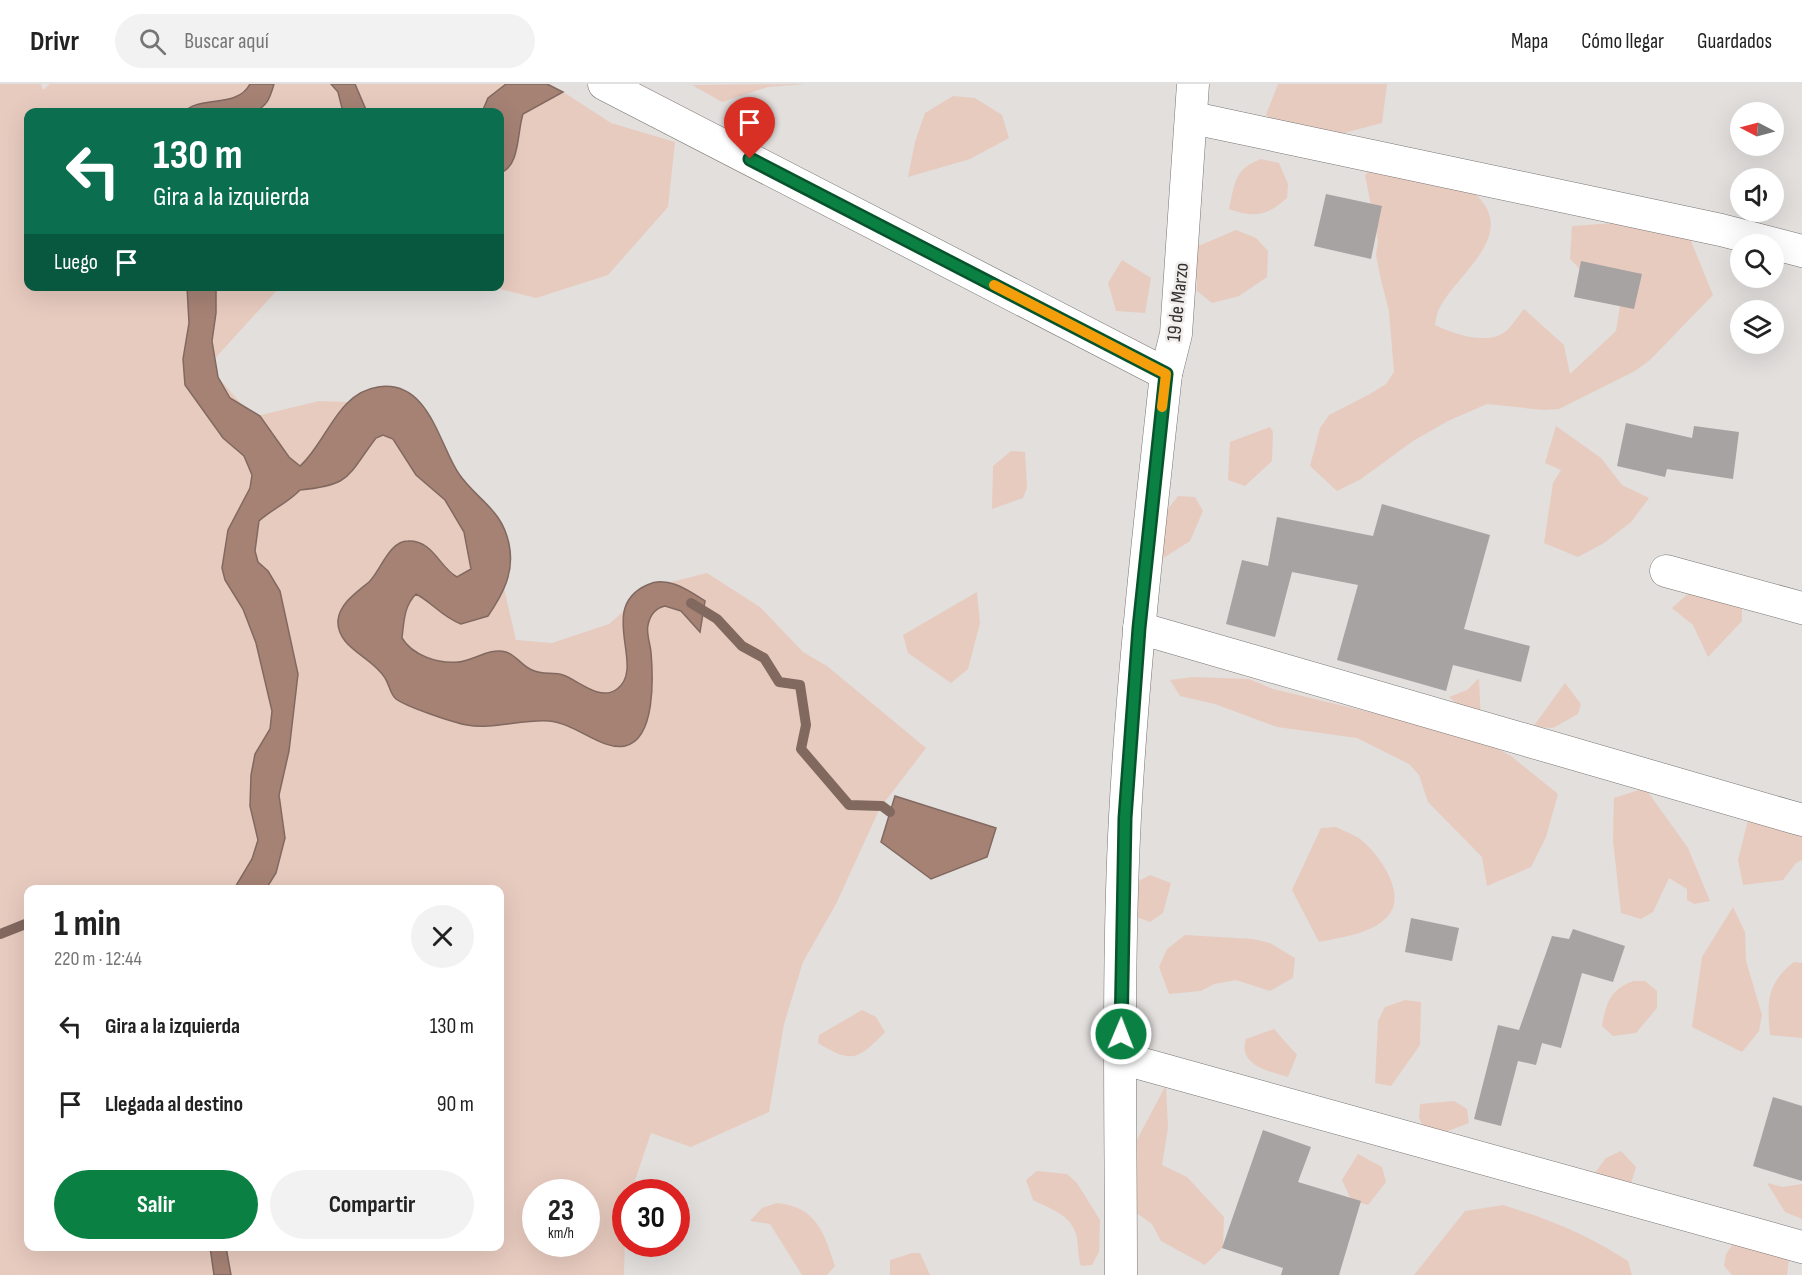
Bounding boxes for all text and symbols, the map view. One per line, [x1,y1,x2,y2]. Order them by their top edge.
search box [115,14,535,68]
text: Drivr [30,25,79,58]
icon: search [136,25,169,58]
text: Buscar aquí [184,28,269,55]
text: Mapa [1511,29,1548,54]
text: Cómo llegar [1581,29,1664,54]
text: Guardados [1697,29,1772,54]
pin [724,97,775,159]
north arrow [1730,102,1784,156]
map controls [1730,102,1784,354]
icon: arrive [733,106,766,139]
text: 130 m [153,130,243,181]
icon: left [54,132,132,210]
button: sound [1730,168,1784,222]
text: Gira a la izquierda [153,181,310,213]
button: search [1730,234,1784,288]
icon: arrive [110,246,143,279]
text: Luego [54,249,98,276]
street label: 19 de Marzo [1162,261,1194,343]
button: layers [1730,300,1784,354]
text: 1 min [54,903,121,946]
button: close [411,905,474,968]
text: 220 m · 12:44 [54,947,142,971]
position arrow [1089,1002,1153,1066]
icon: left [54,1010,87,1043]
text: Gira a la izquierda [105,1013,240,1040]
text: 130 m [430,1013,474,1040]
icon: arrive [54,1088,87,1121]
text: Llegada al destino [105,1091,243,1118]
text: 90 m [437,1091,474,1118]
button: Salir [54,1170,258,1239]
button: Compartir [270,1170,474,1239]
speed limit sign: 30 [612,1179,690,1257]
text: 23 [548,1193,574,1229]
text: km/h [548,1224,574,1243]

